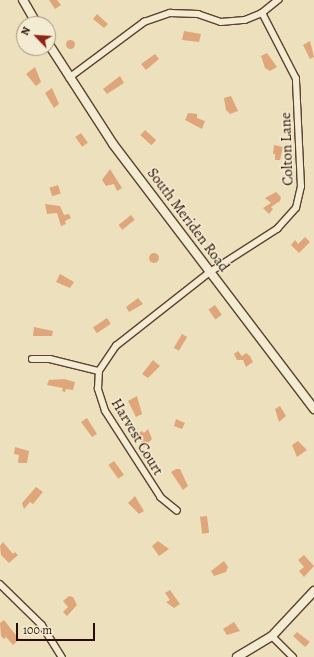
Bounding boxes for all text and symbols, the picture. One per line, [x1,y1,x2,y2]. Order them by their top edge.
north arrow [16,16,56,56]
text: N [17,24,34,38]
street label: Colton Lane [277,112,297,186]
street label: South Meriden Road [143,164,233,276]
street label: Harvest Court [107,395,167,479]
scale bar [18,615,97,641]
text: 100 m [23,622,52,638]

